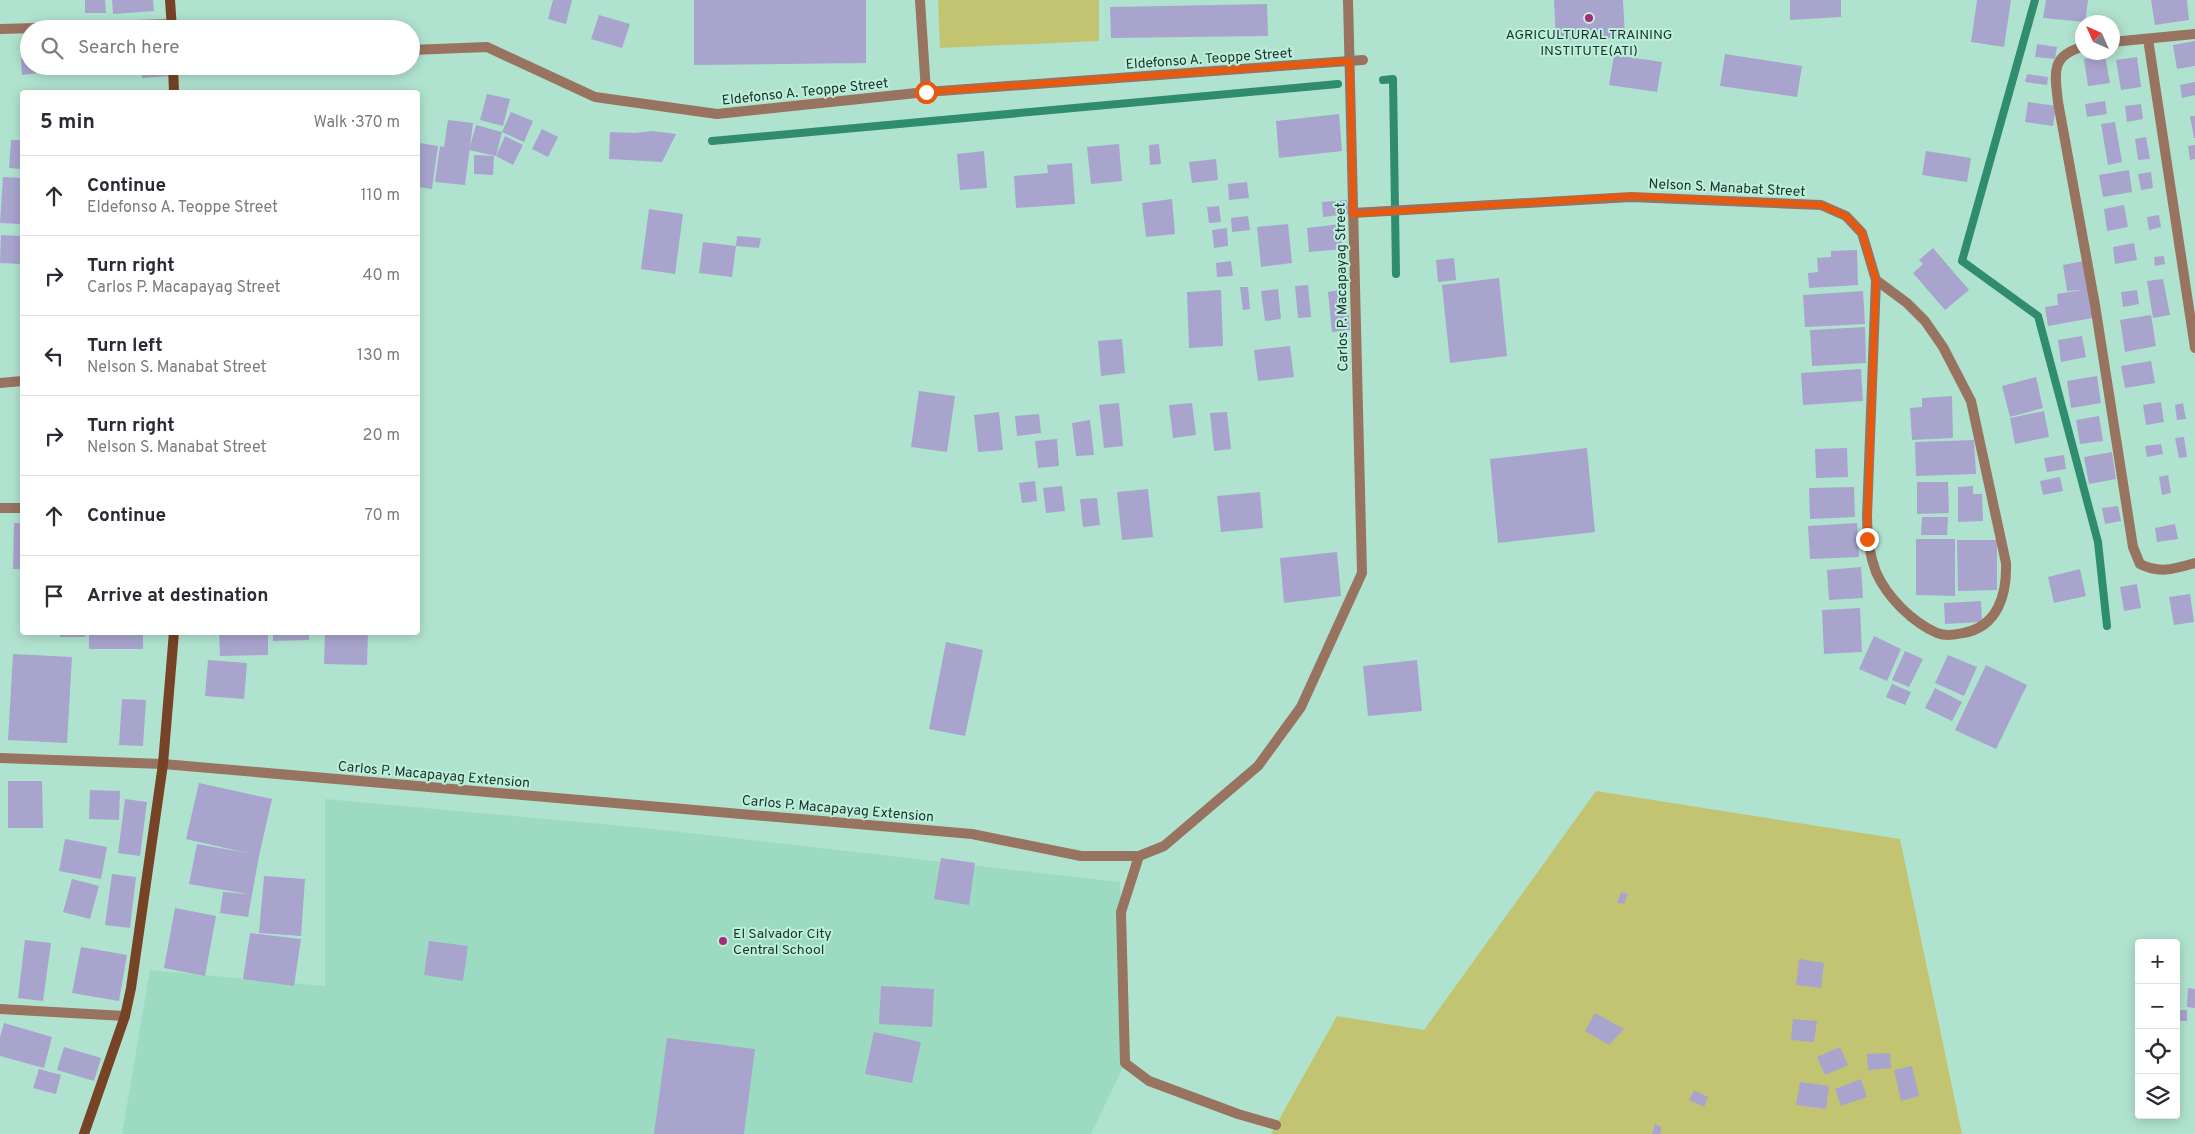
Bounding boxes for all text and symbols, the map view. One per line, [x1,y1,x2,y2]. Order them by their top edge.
marker: AGRICULTURAL TRAINING INSTITUTE(ATI) [1583,12,1595,24]
north arrow [2075,15,2120,60]
search box [20,20,420,75]
place label: AGRICULTURAL TRAINING INSTITUTE(ATI) [1506,27,1672,60]
icon: search [38,34,66,62]
text: Search here [78,36,180,60]
street label: Eldefonso A. Teoppe Street [1125,45,1293,74]
street label: Eldefonso A. Teoppe Street [721,75,889,110]
route start [915,81,938,104]
text: 5 min [40,109,95,136]
text: Walk · 370 m [313,113,400,133]
text: Continue [87,174,166,198]
street label: Nelson S. Manabat Street [1648,176,1806,201]
icon: ahead [40,182,68,210]
text: 110 m [360,186,400,206]
text: Eldefonso A. Teoppe Street [87,198,278,218]
street label: Carlos P. Macapayag Street [1333,202,1352,372]
text: Turn right [87,254,175,278]
icon: right [40,262,68,290]
text: 40 m [362,266,400,286]
text: Carlos P. Macapayag Street [87,278,280,298]
text: Turn left [87,334,163,358]
icon: left [40,342,68,370]
text: 130 m [357,346,400,366]
text: Nelson S. Manabat Street [87,358,267,378]
text: Turn right [87,414,175,438]
icon: right [40,422,68,450]
text: 20 m [363,426,400,446]
text: Nelson S. Manabat Street [87,438,267,458]
icon: ahead [40,502,68,530]
text: Continue [87,504,166,528]
text: 70 m [365,506,400,526]
route end [1856,528,1879,551]
icon: arrive [40,582,68,610]
text: Arrive at destination [87,584,268,608]
street label: Carlos P. Macapayag Extension [337,759,531,792]
street label: Carlos P. Macapayag Extension [741,793,935,826]
place label: El Salvador City Central School [733,926,832,959]
marker: El Salvador City Central School [717,935,729,947]
map controls [2135,939,2180,1119]
button: + [2135,939,2180,984]
button: − [2135,984,2180,1029]
button: locate [2135,1029,2180,1074]
button: layers [2135,1074,2180,1119]

